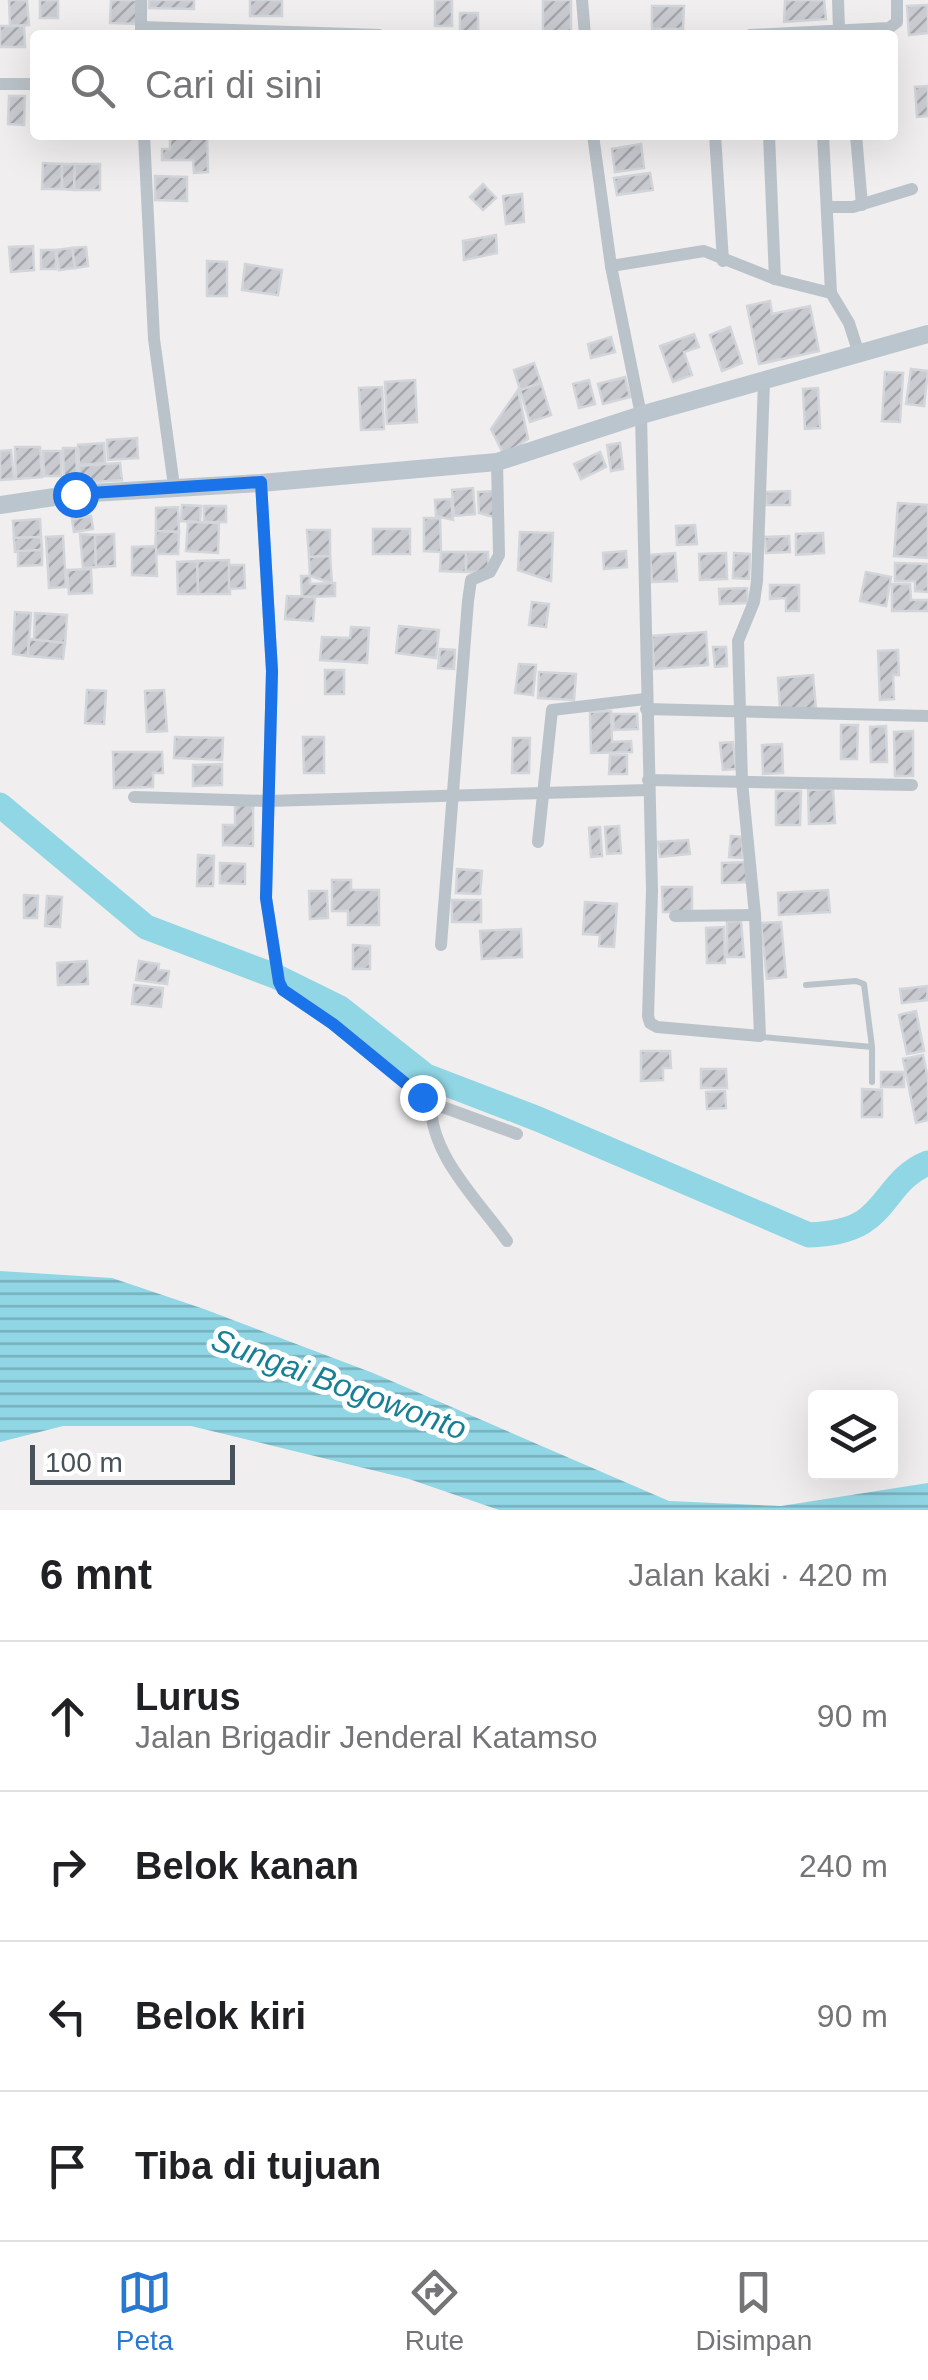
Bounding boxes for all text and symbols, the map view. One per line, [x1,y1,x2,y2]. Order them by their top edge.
search box [30,30,898,140]
icon: search [65,58,120,113]
text: Cari di sini [145,64,322,106]
route start [53,472,99,518]
route end [400,1075,446,1121]
water label: Sungai Bogowonto [207,1321,471,1447]
map controls [808,1390,898,1480]
button: layers [808,1390,898,1480]
scale bar [30,1440,235,1484]
text: 100 m [45,1447,123,1478]
text: 6 mnt [40,1551,152,1598]
text: Jalan kaki · 420 m [628,1557,888,1593]
text: Lurus [135,1676,241,1718]
icon: ahead [40,1689,95,1744]
text: 90 m [817,1698,888,1734]
text: Jalan Brigadir Jenderal Katamso [135,1719,597,1755]
icon: right [40,1839,95,1894]
text: Belok kanan [135,1845,359,1887]
text: 240 m [799,1848,888,1884]
icon: left [40,1989,95,2044]
text: Belok kiri [135,1995,306,2037]
text: 90 m [817,1998,888,2034]
icon: arrive [40,2139,95,2194]
text: Tiba di tujuan [135,2145,381,2187]
tab: Peta [116,2265,173,2357]
tab: Rute [405,2265,464,2357]
tab: Disimpan [696,2265,812,2357]

